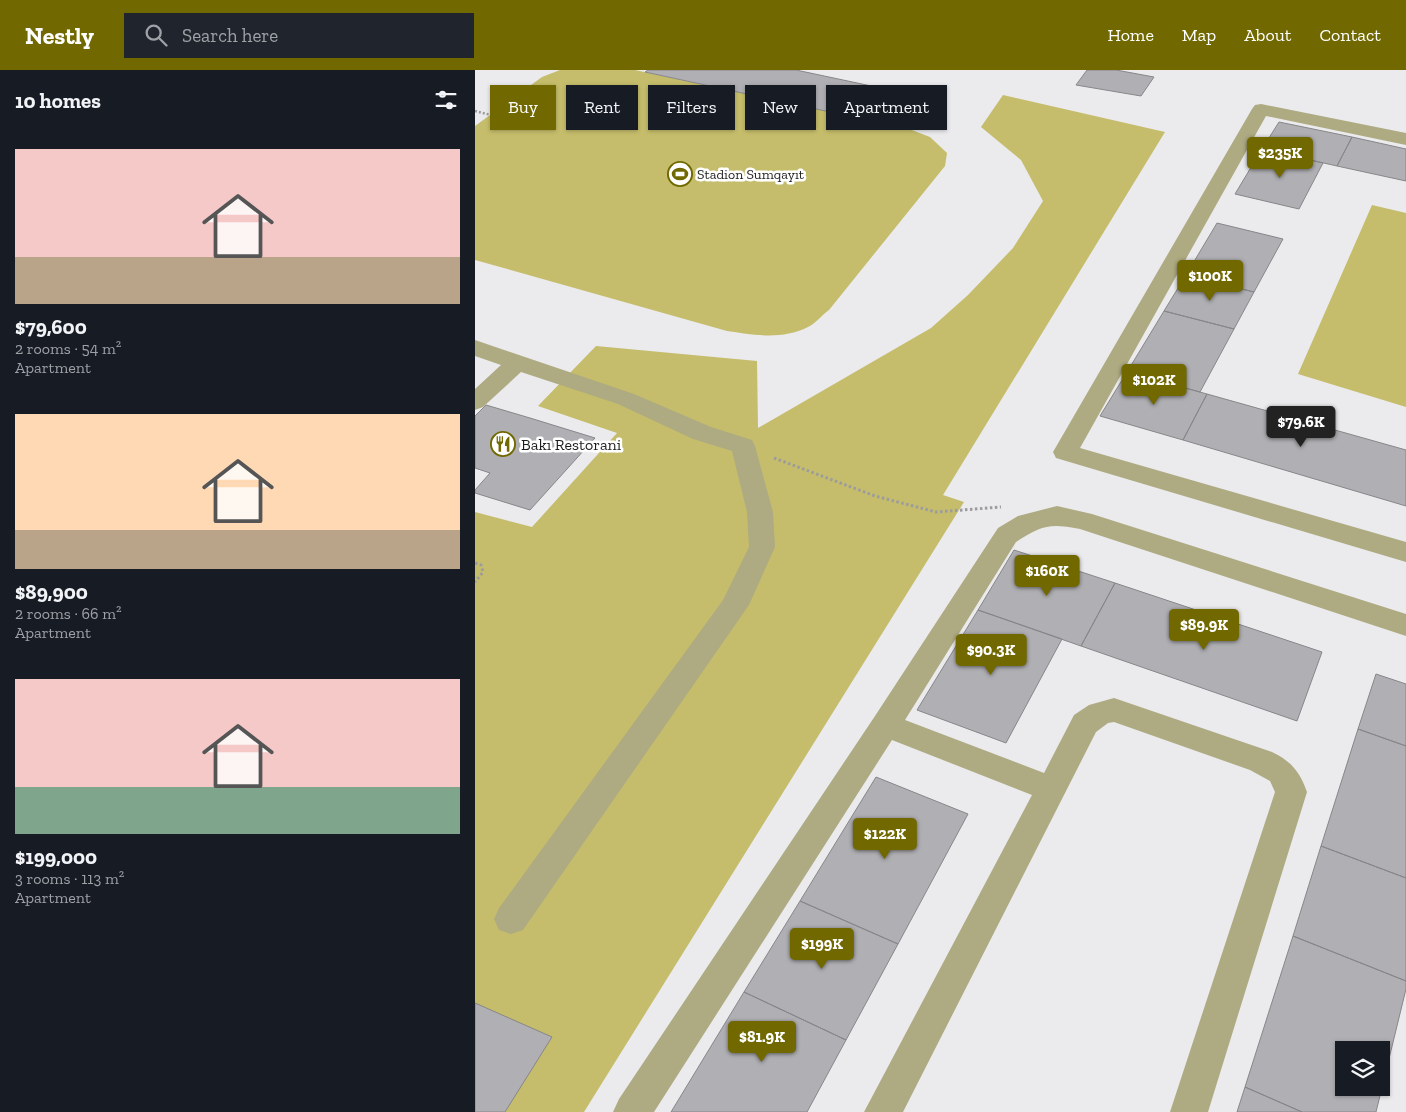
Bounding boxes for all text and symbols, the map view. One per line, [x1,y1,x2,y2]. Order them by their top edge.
search box [124,13,474,58]
text: Nestly [25,21,94,50]
icon: search [142,21,170,49]
text: Search here [182,24,278,47]
text: Home [1107,24,1154,46]
text: Map [1182,24,1216,46]
text: About [1244,24,1291,46]
text: Contact [1319,24,1381,46]
chip: Buy [490,85,556,130]
chip: Rent [566,85,638,130]
chip: Filters [648,85,735,130]
chip: New [745,85,816,130]
chip: Apartment [826,85,947,130]
icon: filters [432,86,460,114]
text: 10 homes [15,88,101,113]
pin: $235K [1245,136,1315,179]
text: $235K [1258,143,1302,162]
sports icon: Stadion Sumqayıt [667,161,693,187]
place label: Stadion Sumqayıt [697,166,805,183]
icon: home [193,181,283,271]
pin: $100K [1175,260,1245,302]
text: $100K [1188,266,1232,285]
text: $79,600 [15,314,87,339]
text: 2 rooms · 54 m² [15,339,121,358]
text: Apartment [15,358,91,377]
pin: $102K [1119,364,1189,406]
text: $102K [1133,370,1175,389]
pin: $79.6K [1260,406,1342,448]
text: $79.6K [1277,412,1325,431]
restaurant icon: Bakı Restorani [490,431,516,457]
place label: Bakı Restorani [521,435,622,454]
icon: home [193,446,283,536]
pin: $160K [1012,554,1082,597]
text: $160K [1026,561,1068,580]
text: $89,900 [15,579,88,604]
text: 2 rooms · 66 m² [15,604,122,623]
pin: $89.9K [1163,608,1245,651]
text: $89.9K [1180,615,1228,634]
text: Apartment [15,623,91,642]
pin: $90.3K [950,634,1032,676]
text: $90.3K [967,640,1015,659]
icon: home [193,711,283,801]
pin: $122K [850,818,920,860]
text: $122K [864,824,906,843]
text: $199,000 [15,844,97,869]
text: 3 rooms · 113 m² [15,869,124,888]
text: Apartment [15,888,91,907]
pin: $199K [787,928,857,970]
text: $199K [801,934,843,953]
pin: $81.9K [721,1020,803,1063]
text: $81.9K [739,1027,785,1046]
map controls [1335,1041,1390,1096]
button: layers [1335,1041,1390,1096]

